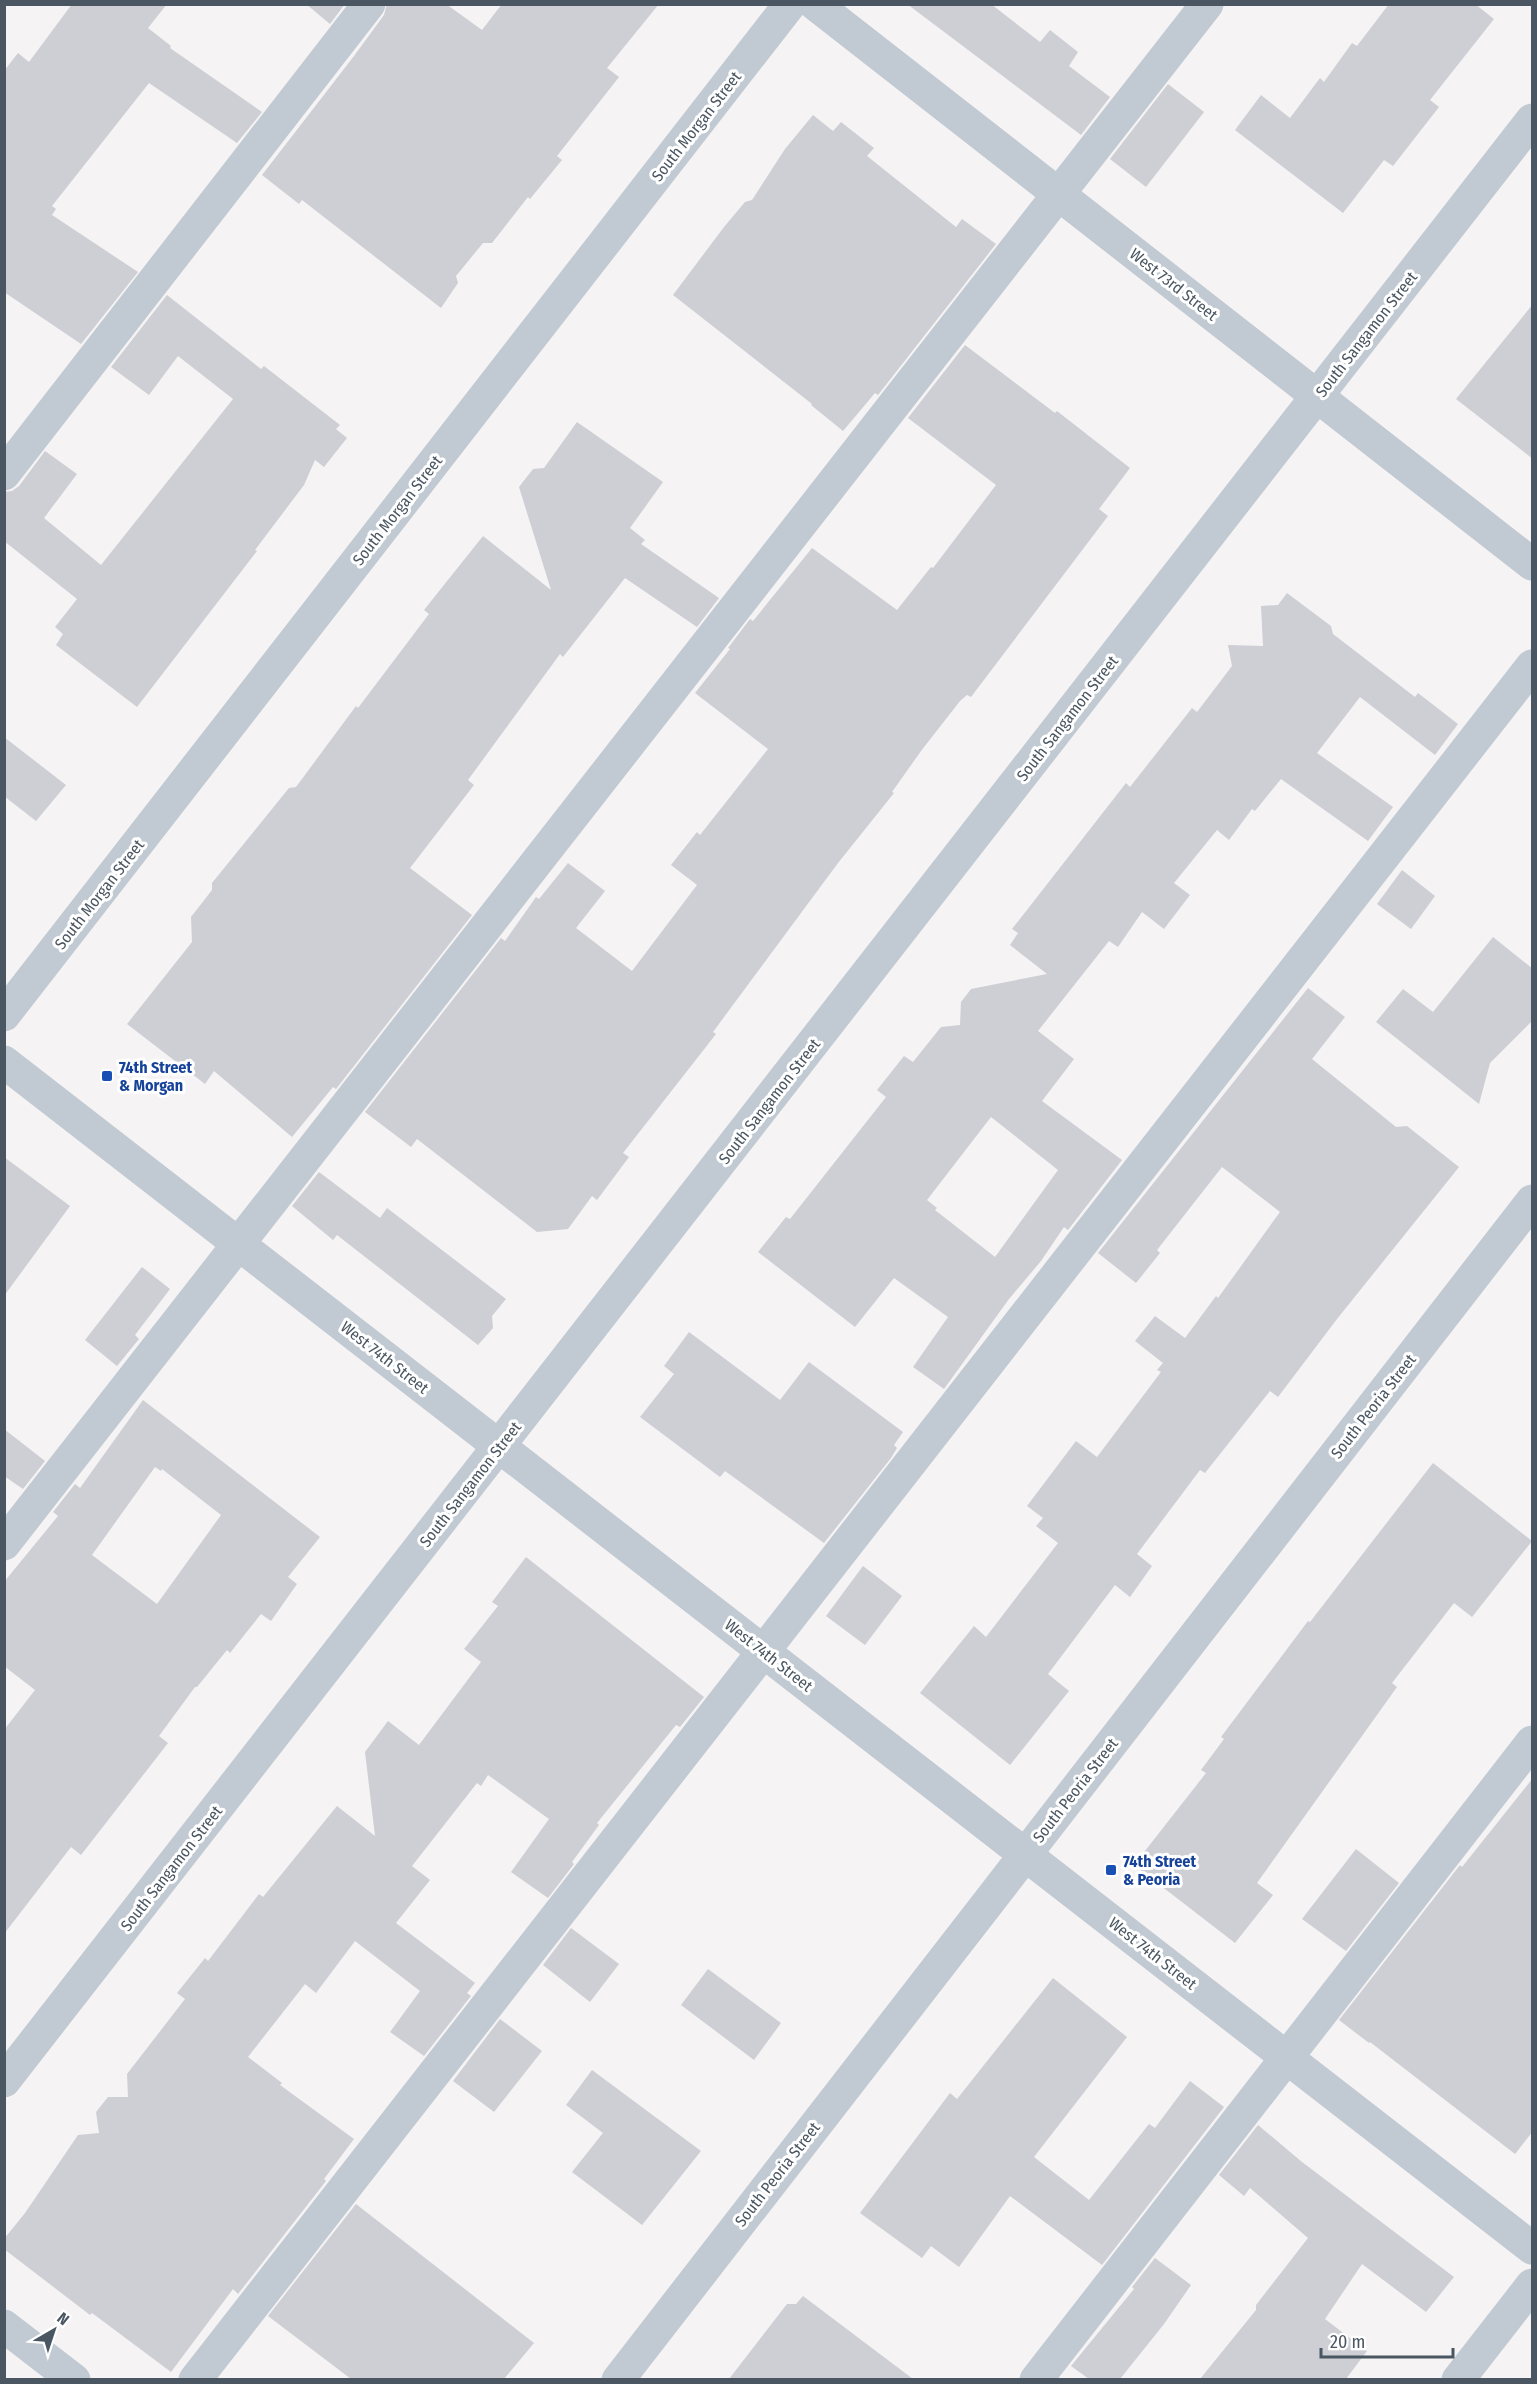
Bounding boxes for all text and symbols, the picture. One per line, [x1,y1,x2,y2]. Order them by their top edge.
street label: South Morgan Street [648,67,746,185]
street label: West 73rd Street [1126,244,1222,325]
street label: South Sangamon Street [1312,267,1422,401]
street label: South Morgan Street [349,451,447,569]
street label: South Sangamon Street [1013,651,1123,785]
street label: South Morgan Street [51,835,149,953]
street label: South Sangamon Street [715,1034,825,1168]
place label: 74th Street & Morgan [119,1058,192,1095]
marker: 74th Street & Morgan [100,1069,114,1083]
street label: West 74th Street [337,1317,433,1398]
street label: South Peoria Street [1327,1350,1420,1462]
street label: South Sangamon Street [416,1417,526,1551]
street label: West 74th Street [721,1615,817,1696]
street label: South Peoria Street [1029,1734,1122,1846]
street label: South Sangamon Street [117,1801,227,1935]
place label: 74th Street & Peoria [1123,1852,1196,1889]
marker: 74th Street & Peoria [1104,1863,1118,1877]
street label: West 74th Street [1105,1913,1201,1994]
street label: South Peoria Street [731,2118,824,2230]
north arrow [24,2300,84,2360]
text: N [53,2308,73,2329]
scale bar [1321,2321,1453,2359]
text: 20 m [1330,2331,1365,2353]

